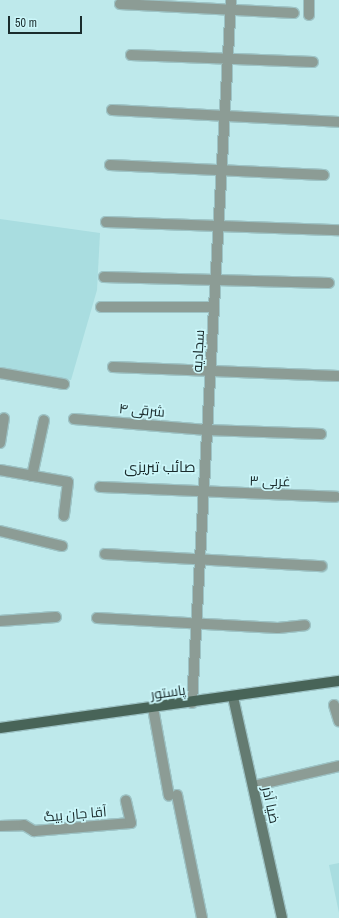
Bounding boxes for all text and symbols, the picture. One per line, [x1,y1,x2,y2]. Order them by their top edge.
scale bar [10,8,84,34]
text: 50 m [15,15,37,31]
street label: سجادیه [188,329,208,373]
street label: ۴ شرقی [118,400,166,420]
district label: صائب تبریزی [124,458,196,476]
street label: ۳ غربی [249,472,291,490]
street label: پاستور [149,681,187,703]
street label: ضیا آذر [259,785,283,825]
street label: آقا جان بیگ [43,803,107,825]

